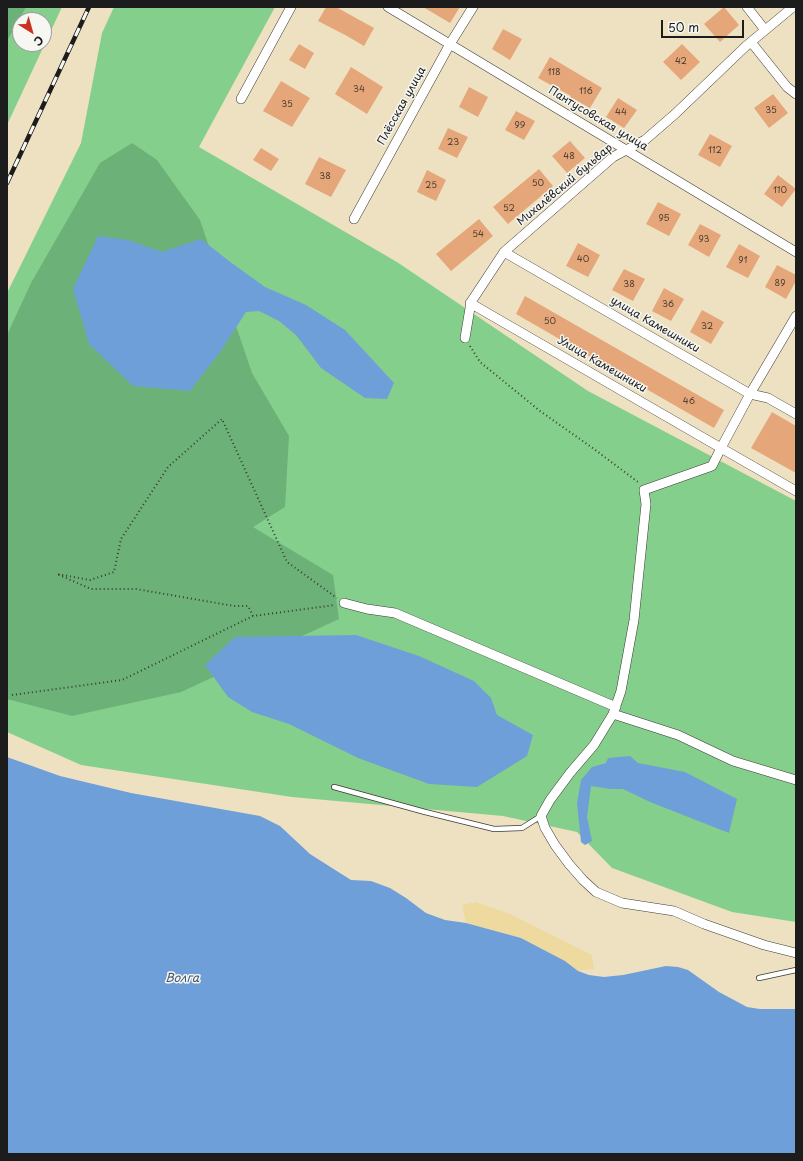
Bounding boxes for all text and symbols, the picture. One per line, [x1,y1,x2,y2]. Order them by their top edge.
north arrow [12,12,52,52]
scale bar [663,12,746,38]
text: 50 m [668,18,699,36]
text: С [30,32,47,50]
house number: 42 [675,57,687,67]
street label: Плёсская улица [375,65,429,147]
house number: 118 [547,68,561,78]
street label: Пантусовская улица [546,84,650,154]
house number: 34 [353,85,365,95]
house number: 116 [579,87,593,97]
house number: 35 [281,100,293,110]
house number: 35 [765,106,777,116]
house number: 44 [615,108,627,118]
house number: 99 [515,121,525,131]
house number: 23 [447,138,459,148]
street label: Михалёвский бульвар [515,141,615,229]
house number: 112 [708,146,722,156]
house number: 48 [563,152,575,162]
house number: 38 [319,172,331,182]
house number: 50 [532,179,544,189]
house number: 25 [425,181,437,191]
house number: 110 [773,186,787,196]
house number: 52 [503,204,515,214]
house number: 95 [658,214,670,224]
house number: 54 [472,230,484,240]
house number: 93 [699,235,709,245]
house number: 40 [577,255,589,265]
house number: 91 [738,256,748,266]
house number: 89 [775,279,785,289]
house number: 38 [623,280,635,290]
street label: улица Камешники [608,294,702,356]
house number: 36 [662,300,674,310]
house number: 50 [544,317,556,327]
house number: 32 [701,322,713,332]
street label: Улица Камешники [555,334,649,396]
house number: 46 [683,397,695,407]
water label: Волга [165,972,199,986]

